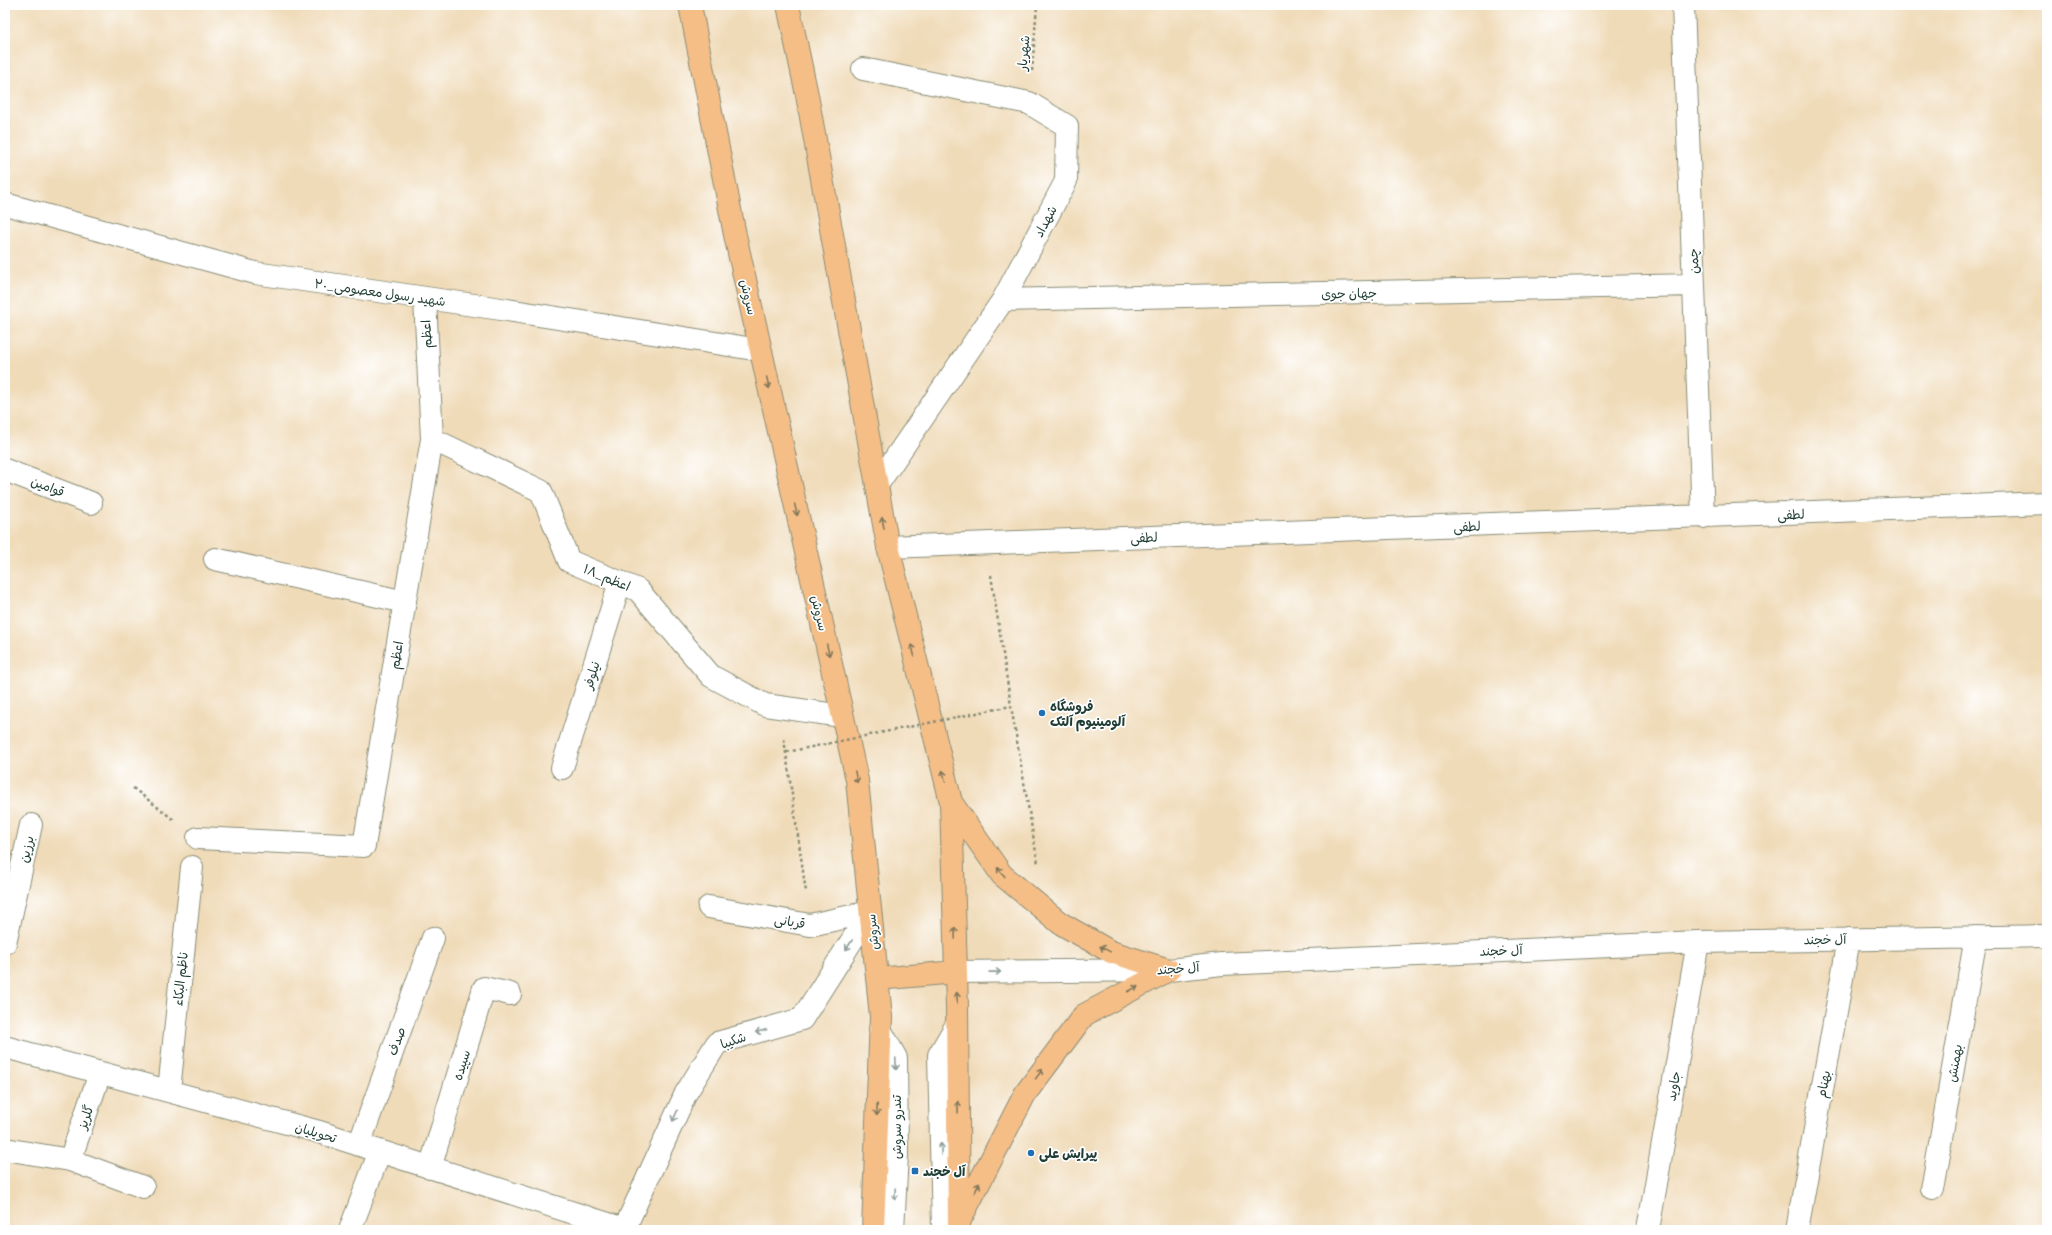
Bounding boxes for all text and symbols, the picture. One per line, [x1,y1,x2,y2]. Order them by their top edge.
street label: شهریار [1012,35,1034,72]
street label: شهداد [1029,202,1061,240]
street label: چمن [1684,248,1702,274]
street label: ۲۰_شهید رسول معصومی [313,274,447,311]
street label: سروش [735,277,762,317]
street label: جهان جوی [1321,284,1377,302]
street label: اعظم [416,319,438,349]
one-way arrow [764,376,772,389]
street label: قوامین [29,471,67,501]
one-way arrow [793,503,801,516]
street label: لطفی [1777,505,1805,524]
one-way arrow [879,517,887,530]
street label: لطفی [1453,517,1481,536]
street label: لطفی [1130,528,1158,547]
street label: ۱۸_اعظم [580,559,633,597]
street label: سروش [806,593,833,633]
street label: اعظم [385,640,409,671]
one-way arrow [824,643,832,656]
one-way arrow [909,644,916,657]
street label: نیلوفر [578,659,604,692]
place label: فروشگاه آلومینیوم آلتک [1050,697,1126,732]
marker: فروشگاه آلومینیوم آلتک [1037,708,1047,718]
one-way arrow [853,770,861,783]
one-way arrow [940,770,948,783]
street label: برزین [14,834,38,864]
one-way arrow [996,867,1005,878]
street label: قربانی [773,910,807,933]
street label: سروش [861,913,884,951]
one-way arrow [951,927,958,940]
street label: آل خجند [1803,930,1847,948]
one-way arrow [845,939,853,950]
street label: آل خجند [1479,940,1524,960]
one-way arrow [1099,944,1111,952]
street label: ناظم البکاء [168,951,194,1007]
street label: آل خجند [1156,957,1201,978]
one-way arrow [988,968,1001,976]
one-way arrow [1127,985,1139,992]
one-way arrow [953,992,960,1005]
street label: صدف [383,1024,409,1058]
street label: شکیبا [718,1027,748,1053]
one-way arrow [755,1028,768,1036]
street label: بهمنش [1942,1043,1966,1083]
street label: سپیده [448,1048,474,1082]
one-way arrow [892,1057,900,1070]
one-way arrow [1035,1069,1043,1080]
street label: بهنام [1812,1069,1836,1099]
street label: جاوید [1662,1070,1684,1102]
street label: تندرو سروش [887,1094,906,1159]
one-way arrow [954,1101,962,1114]
street label: گلریز [72,1102,98,1132]
one-way arrow [874,1103,881,1116]
one-way arrow [671,1110,679,1122]
street label: تحویلیان [293,1117,339,1147]
one-way arrow [937,1143,945,1156]
place label: پیرایش علی [1039,1144,1098,1162]
marker: پیرایش علی [1026,1148,1036,1158]
place label: آل خجند [923,1162,966,1180]
marker: آل خجند [910,1166,920,1176]
one-way arrow [974,1182,981,1194]
one-way arrow [891,1187,899,1200]

